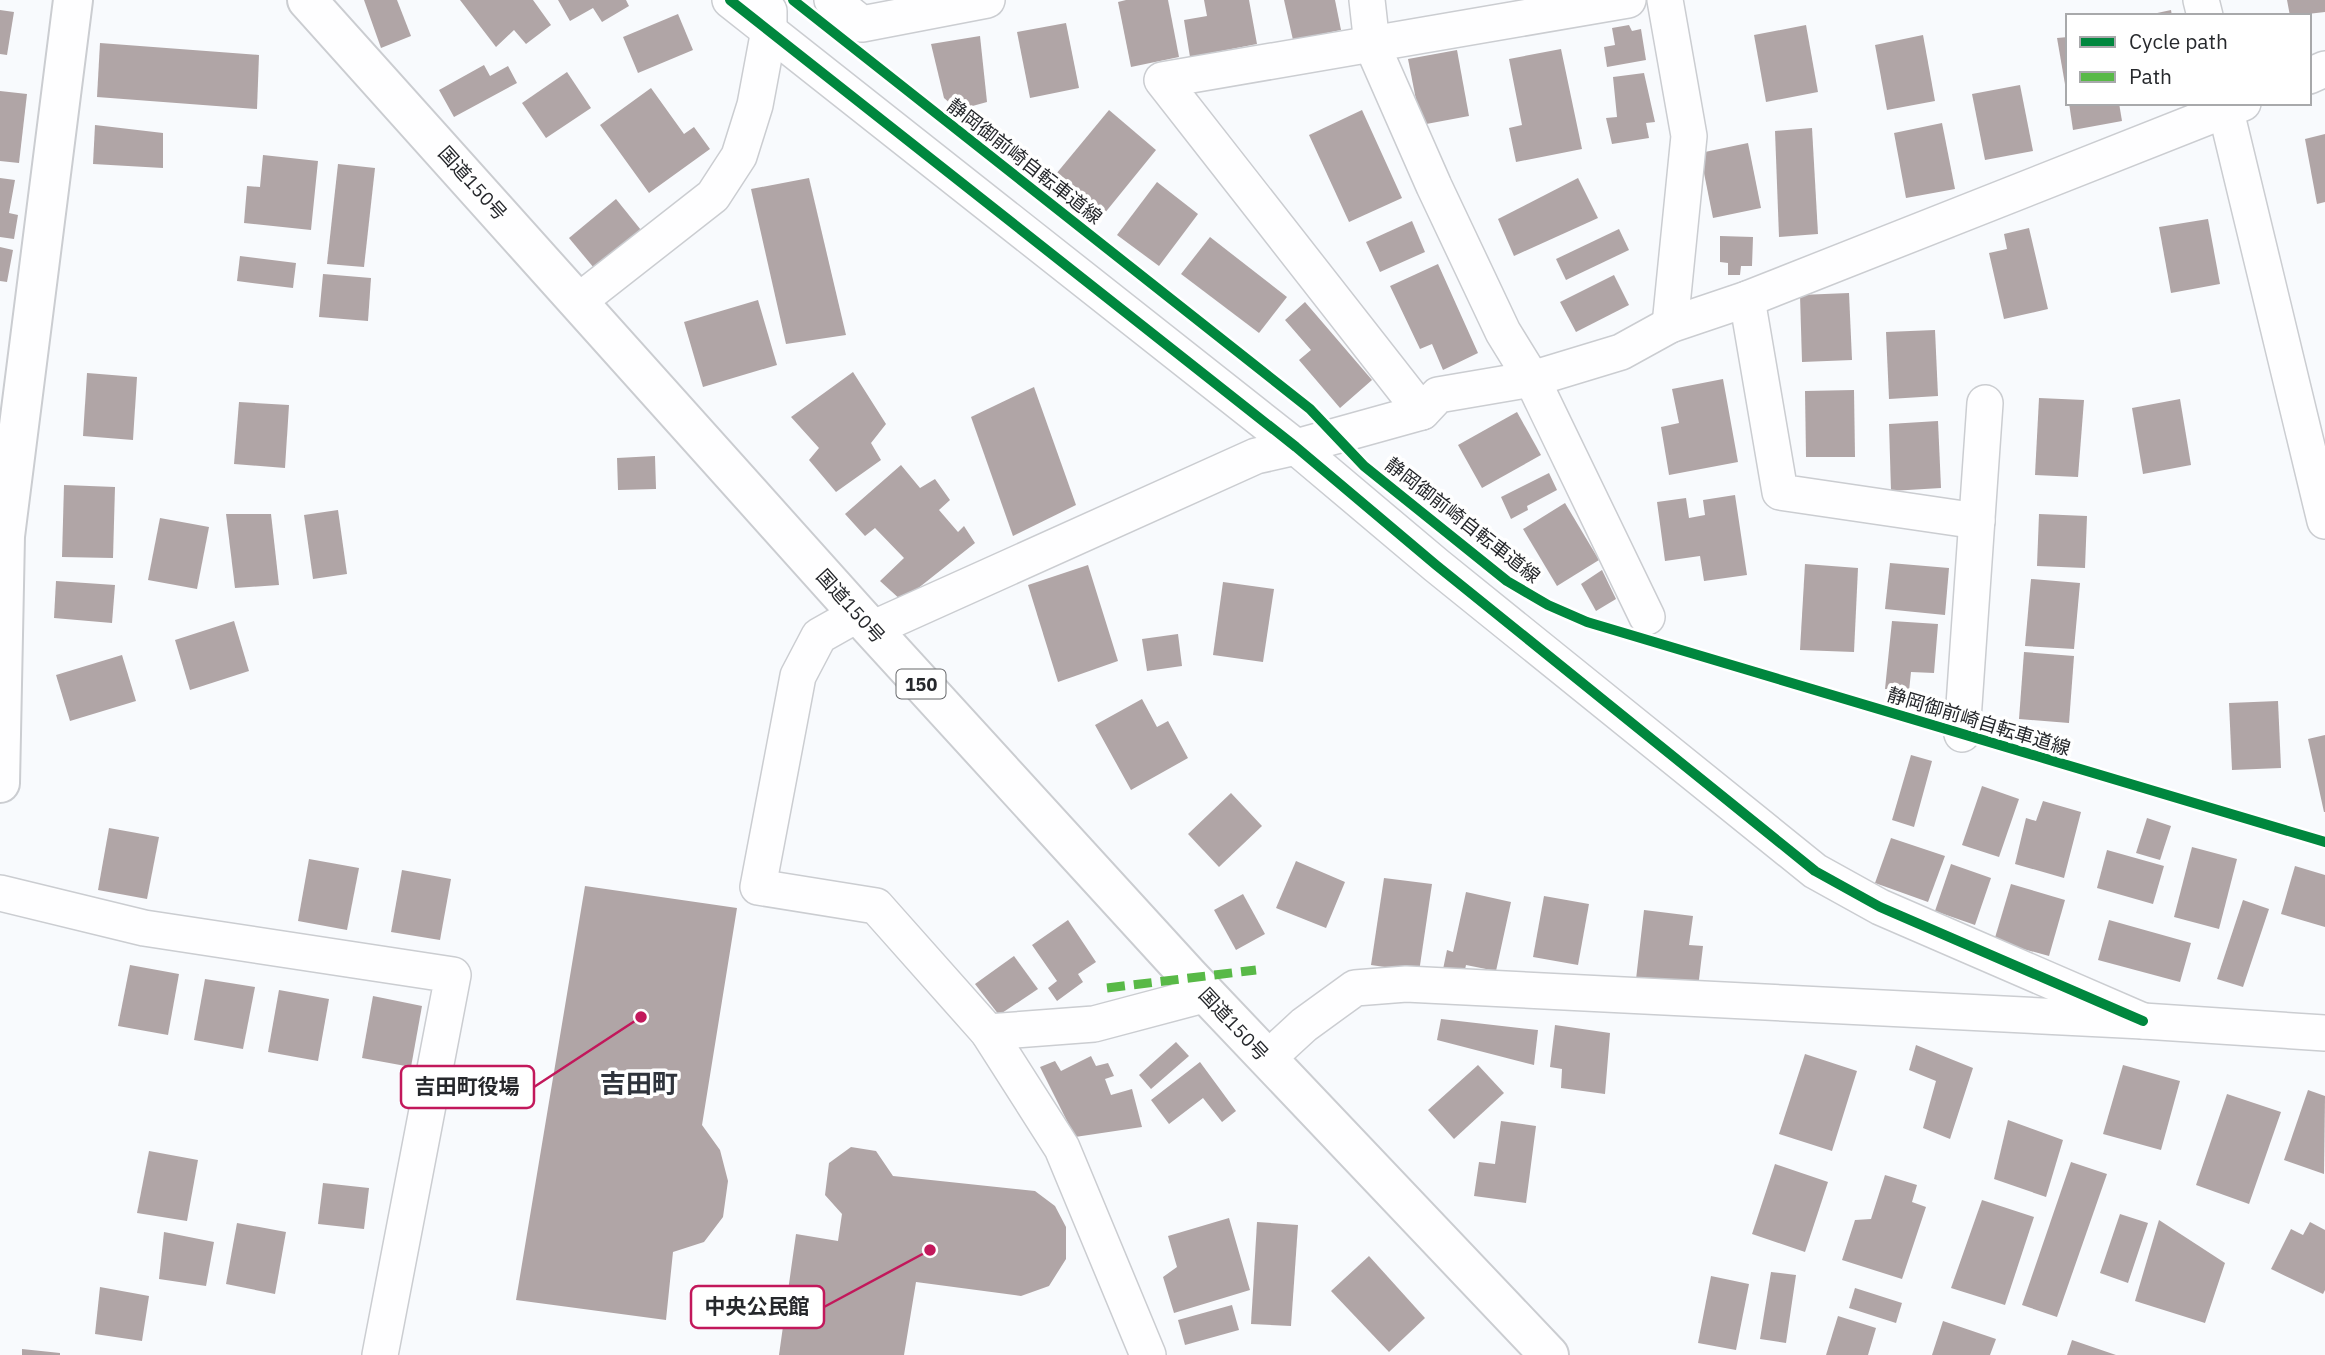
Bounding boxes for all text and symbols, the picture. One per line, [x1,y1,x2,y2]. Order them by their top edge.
legend [2066,14,2311,105]
text: Cycle path [2129,27,2228,55]
text: Path [2129,62,2172,90]
street label: 静岡御前崎自転車道線 [943,93,1107,229]
street label: 国道150号 [434,141,512,225]
street label: 静岡御前崎自転車道線 [1381,452,1545,588]
street label: 国道150号 [812,564,890,648]
road number: 150 [897,670,946,698]
street label: 静岡御前崎自転車道線 [1885,682,2073,760]
street label: 国道150号 [1194,982,1274,1066]
callout: 吉田町役場 [401,1066,534,1108]
district label: 吉田町 [600,1066,678,1100]
text: 吉田町役場 [415,1072,520,1100]
callout: 中央公民館 [691,1286,824,1328]
text: 中央公民館 [705,1292,810,1320]

